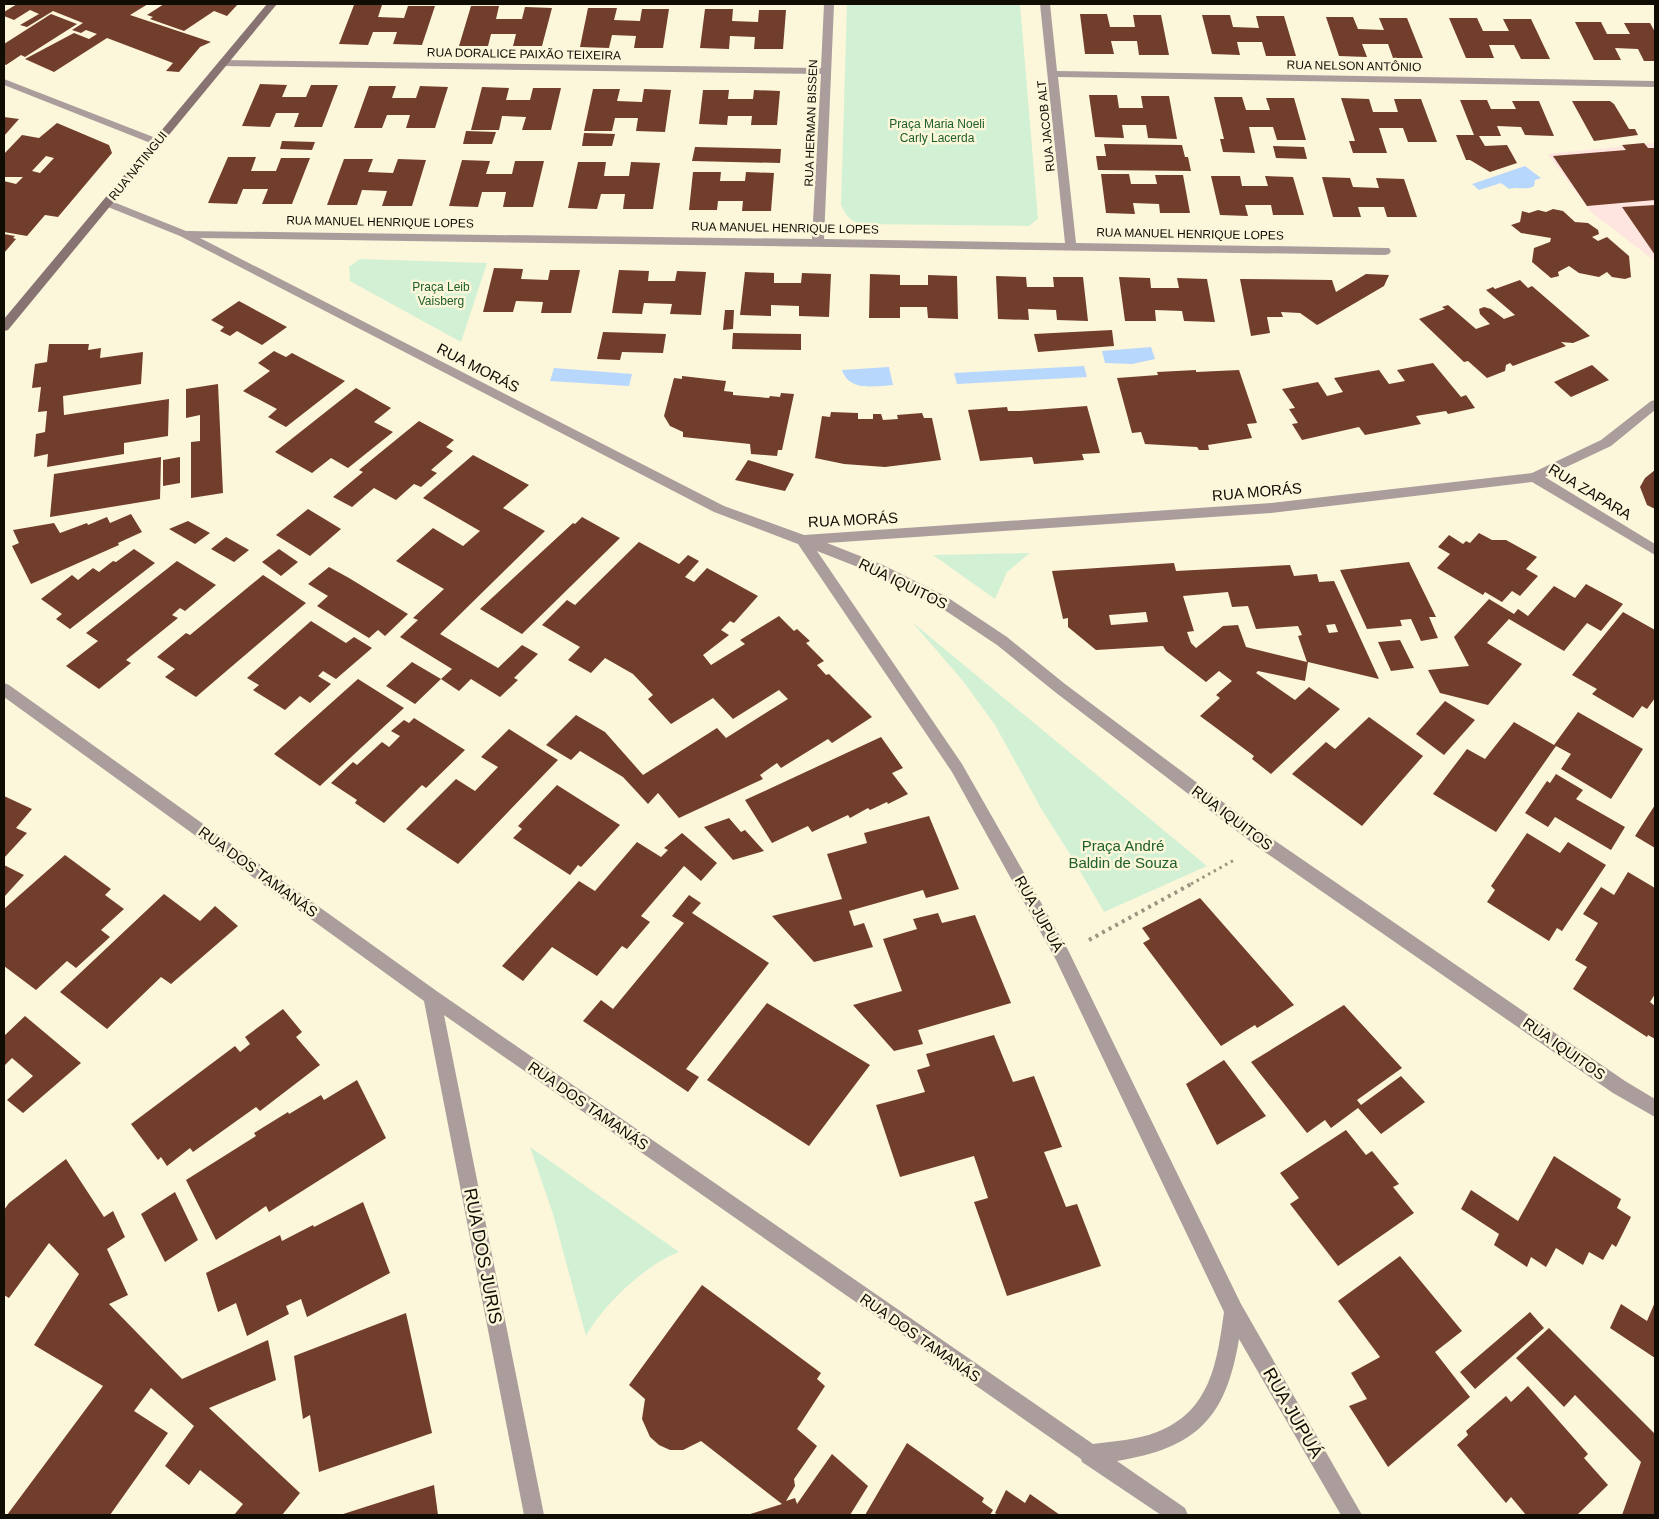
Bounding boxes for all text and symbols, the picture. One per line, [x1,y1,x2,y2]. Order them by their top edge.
street label: RUA DORALICE PAIXÃO TEIXEIRA [427,45,621,63]
street label: RUA NELSON ANTÔNIO [1287,57,1421,74]
street label: RUA HERMAN BISSEN [802,59,820,187]
street label: RUA JACOB ALT [1034,79,1058,172]
park label: Praça Maria Noeli Carly Lacerda [889,117,985,145]
street label: RUA NATINGUI [106,129,170,203]
street label: RUA MANUEL HENRIQUE LOPES [286,213,474,231]
street label: RUA MANUEL HENRIQUE LOPES [691,219,879,237]
street label: RUA MANUEL HENRIQUE LOPES [1096,225,1284,243]
park label: Praça Leib Vaisberg [412,280,470,308]
street label: RUA MORÁS [434,340,522,396]
street label: RUA ZAPARA [1546,460,1635,523]
street label: RUA MORÁS [1211,479,1303,504]
street label: RUA MORÁS [808,509,898,530]
street label: RUA IQUITOS [856,555,950,612]
street label: RUA IQUITOS [1189,782,1276,853]
street label: RUA DOS TAMANÁS [196,823,321,920]
park label: Praça André Baldin de Souza [1068,837,1178,871]
street label: RUA JUPUÁ [1012,873,1067,955]
street label: RUA IQUITOS [1520,1014,1609,1083]
street label: RUA DOS TAMANÁS [525,1058,652,1154]
street label: RUA DOS JURIS [460,1186,506,1326]
street label: RUA DOS TAMANÁS [857,1290,984,1386]
street label: RUA JUPUÁ [1259,1364,1327,1462]

